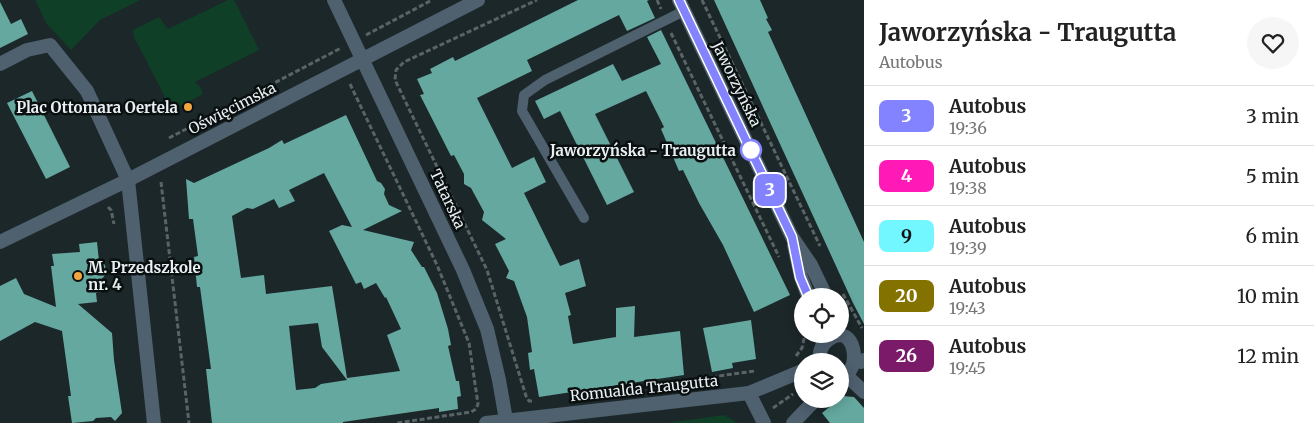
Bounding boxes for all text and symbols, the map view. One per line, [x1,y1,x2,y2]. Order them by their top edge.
text: Jaworzyńska - Traugutta [879,17,1177,48]
button: heart [1247,17,1299,69]
street label: Jaworzyńska [708,37,766,130]
text: Autobus [879,52,943,72]
street label: Oświęcimska [185,78,279,138]
text: Autobus [949,94,1026,118]
place label: Plac Ottomara Oertela [16,98,179,117]
marker: Plac Ottomara Oertela [182,101,194,113]
text: 3 [901,104,912,127]
text: 3 min [1246,104,1299,128]
text: 19:36 [949,118,987,138]
marker: Jaworzyńska - Traugutta [740,139,762,161]
place label: Jaworzyńska - Traugutta [549,141,737,160]
text: Autobus [949,154,1026,178]
text: 4 [901,164,912,187]
text: 5 min [1246,164,1299,188]
street label: Tatarska [426,166,470,232]
line badge: 3 [754,174,786,206]
text: 3 [765,178,775,201]
text: 19:38 [949,178,987,198]
text: Autobus [949,214,1026,238]
text: 9 [901,224,912,247]
text: 6 min [1245,224,1299,248]
text: 19:39 [949,238,987,258]
place label: M. Przedszkole nr. 4 [88,258,201,294]
marker: M. Przedszkole nr. 4 [72,270,84,282]
text: Autobus [949,274,1026,298]
text: 20 [895,284,918,307]
text: 10 min [1237,284,1299,308]
map controls [794,288,849,408]
button: locate [794,288,849,343]
text: 19:43 [949,298,986,318]
text: Autobus [949,334,1026,358]
text: 26 [896,344,917,367]
text: 12 min [1237,344,1299,368]
button: layers [794,353,849,408]
text: 19:45 [949,358,986,378]
street label: Romualda Traugutta [569,371,719,405]

